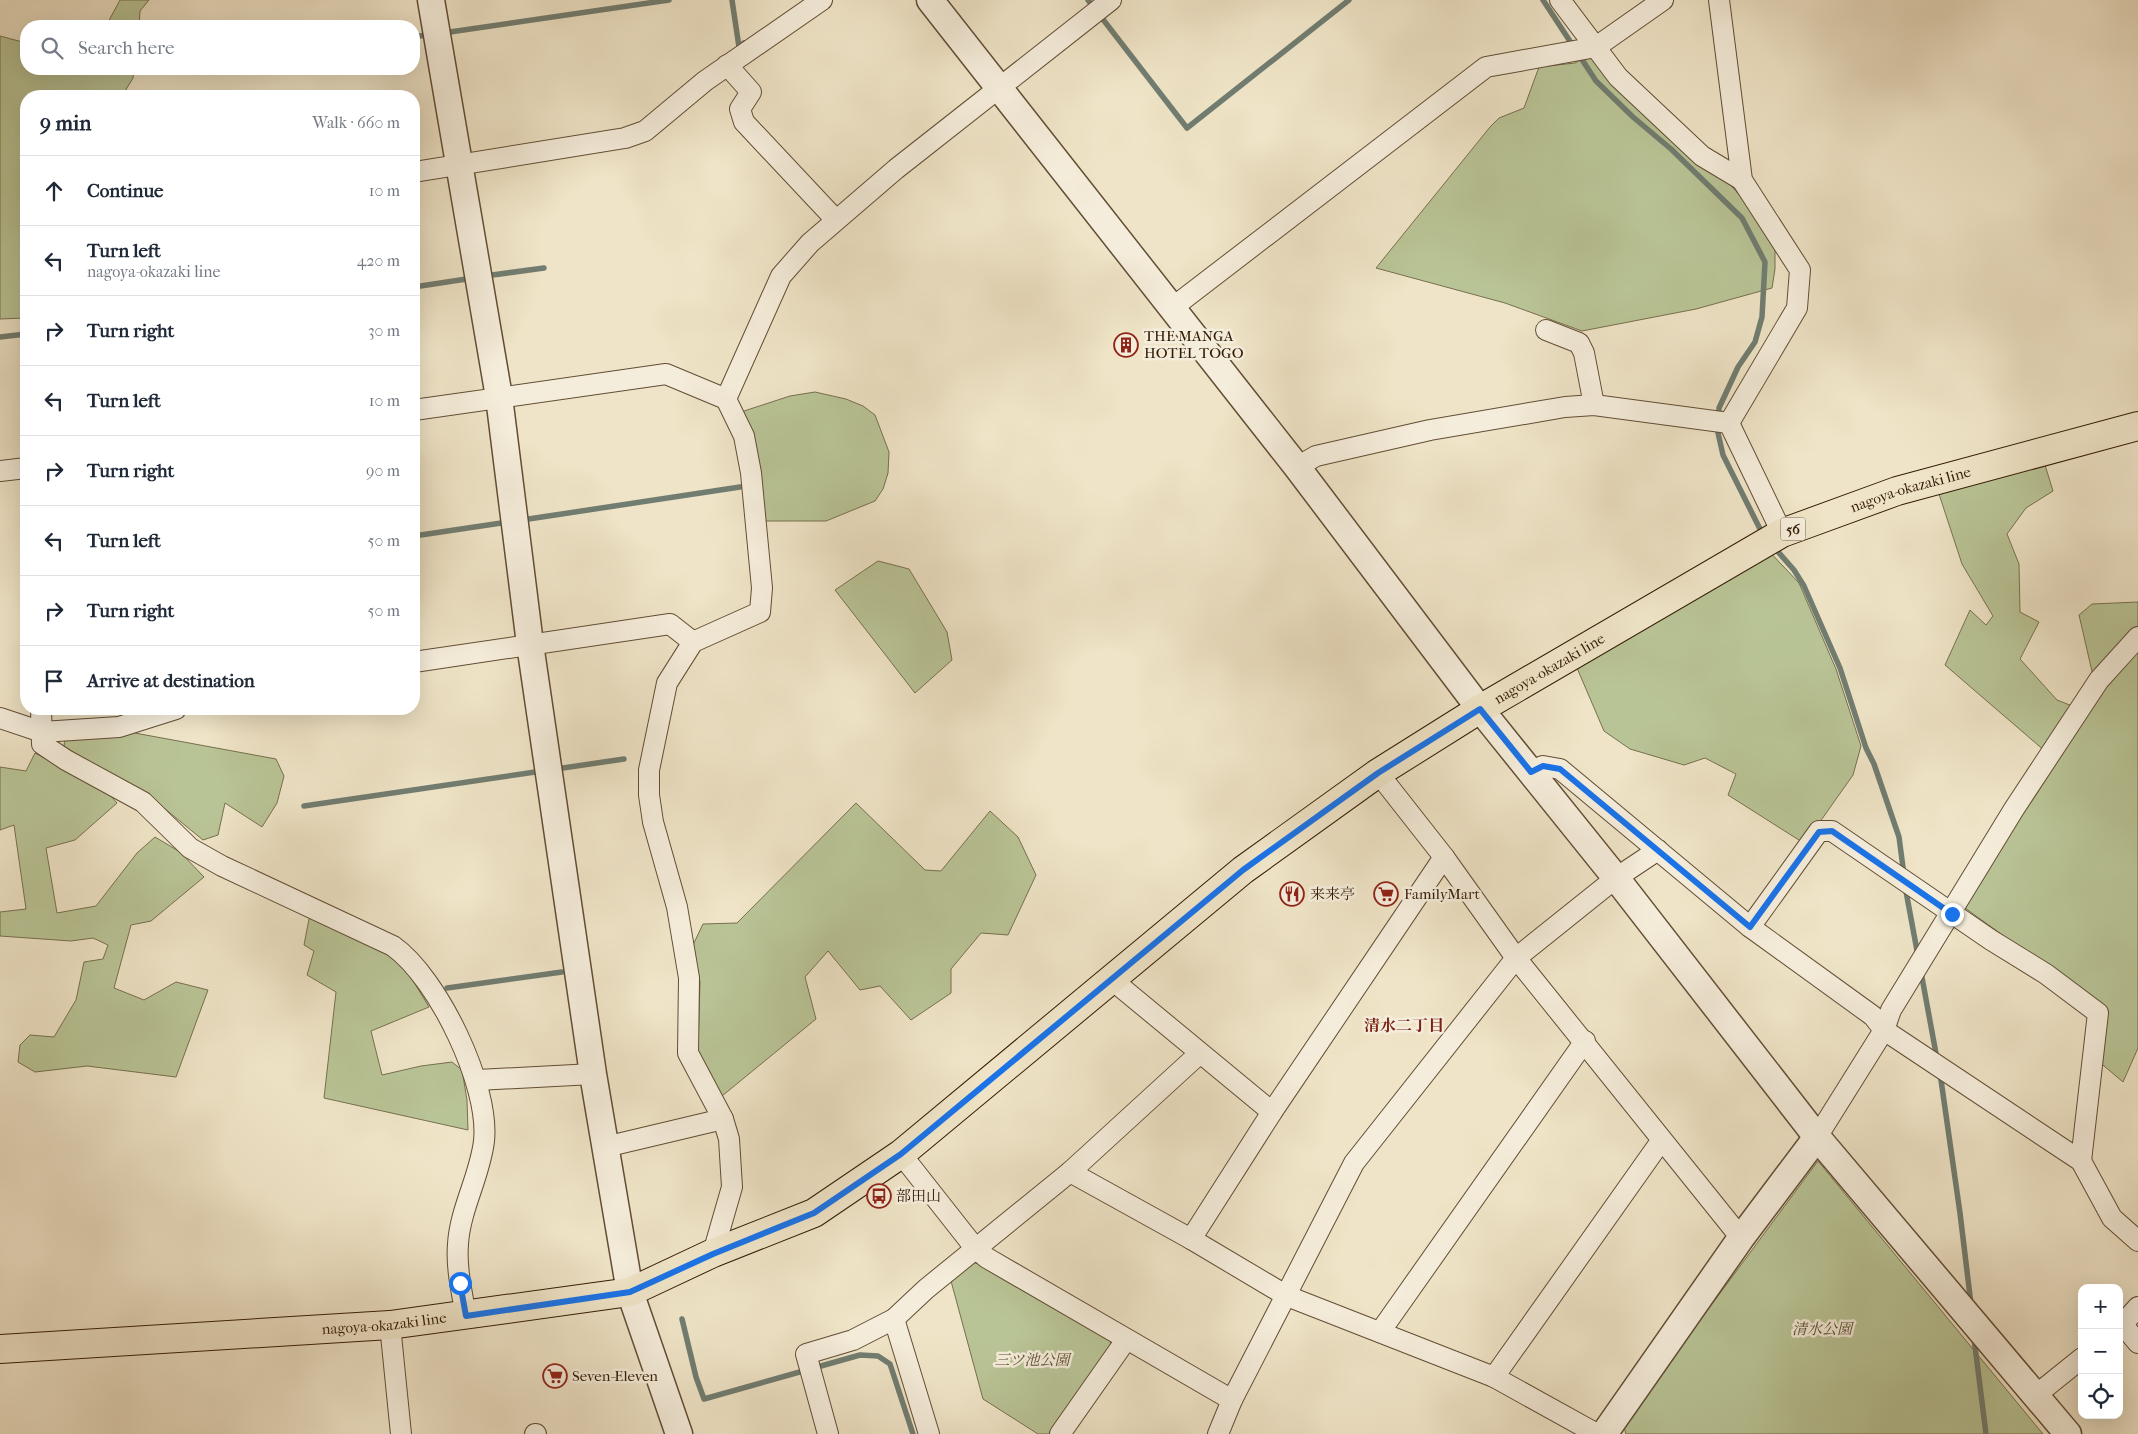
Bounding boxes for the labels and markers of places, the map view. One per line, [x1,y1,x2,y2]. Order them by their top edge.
place label: THE MANGA HOTEL TOGO [1144,327,1244,362]
building icon: THE MANGA HOTEL TOGO [1113,332,1139,358]
restaurant icon: 来来亭 [1279,881,1305,907]
supermarket icon: FamilyMart [1373,881,1399,907]
place label: 来来亭 [1310,885,1355,903]
place label: FamilyMart [1404,885,1480,903]
bus stop icon: 部田山 [866,1183,892,1209]
place label: 部田山 [896,1187,941,1205]
supermarket icon: Seven-Eleven [542,1363,568,1389]
place label: Seven-Eleven [572,1367,658,1385]

